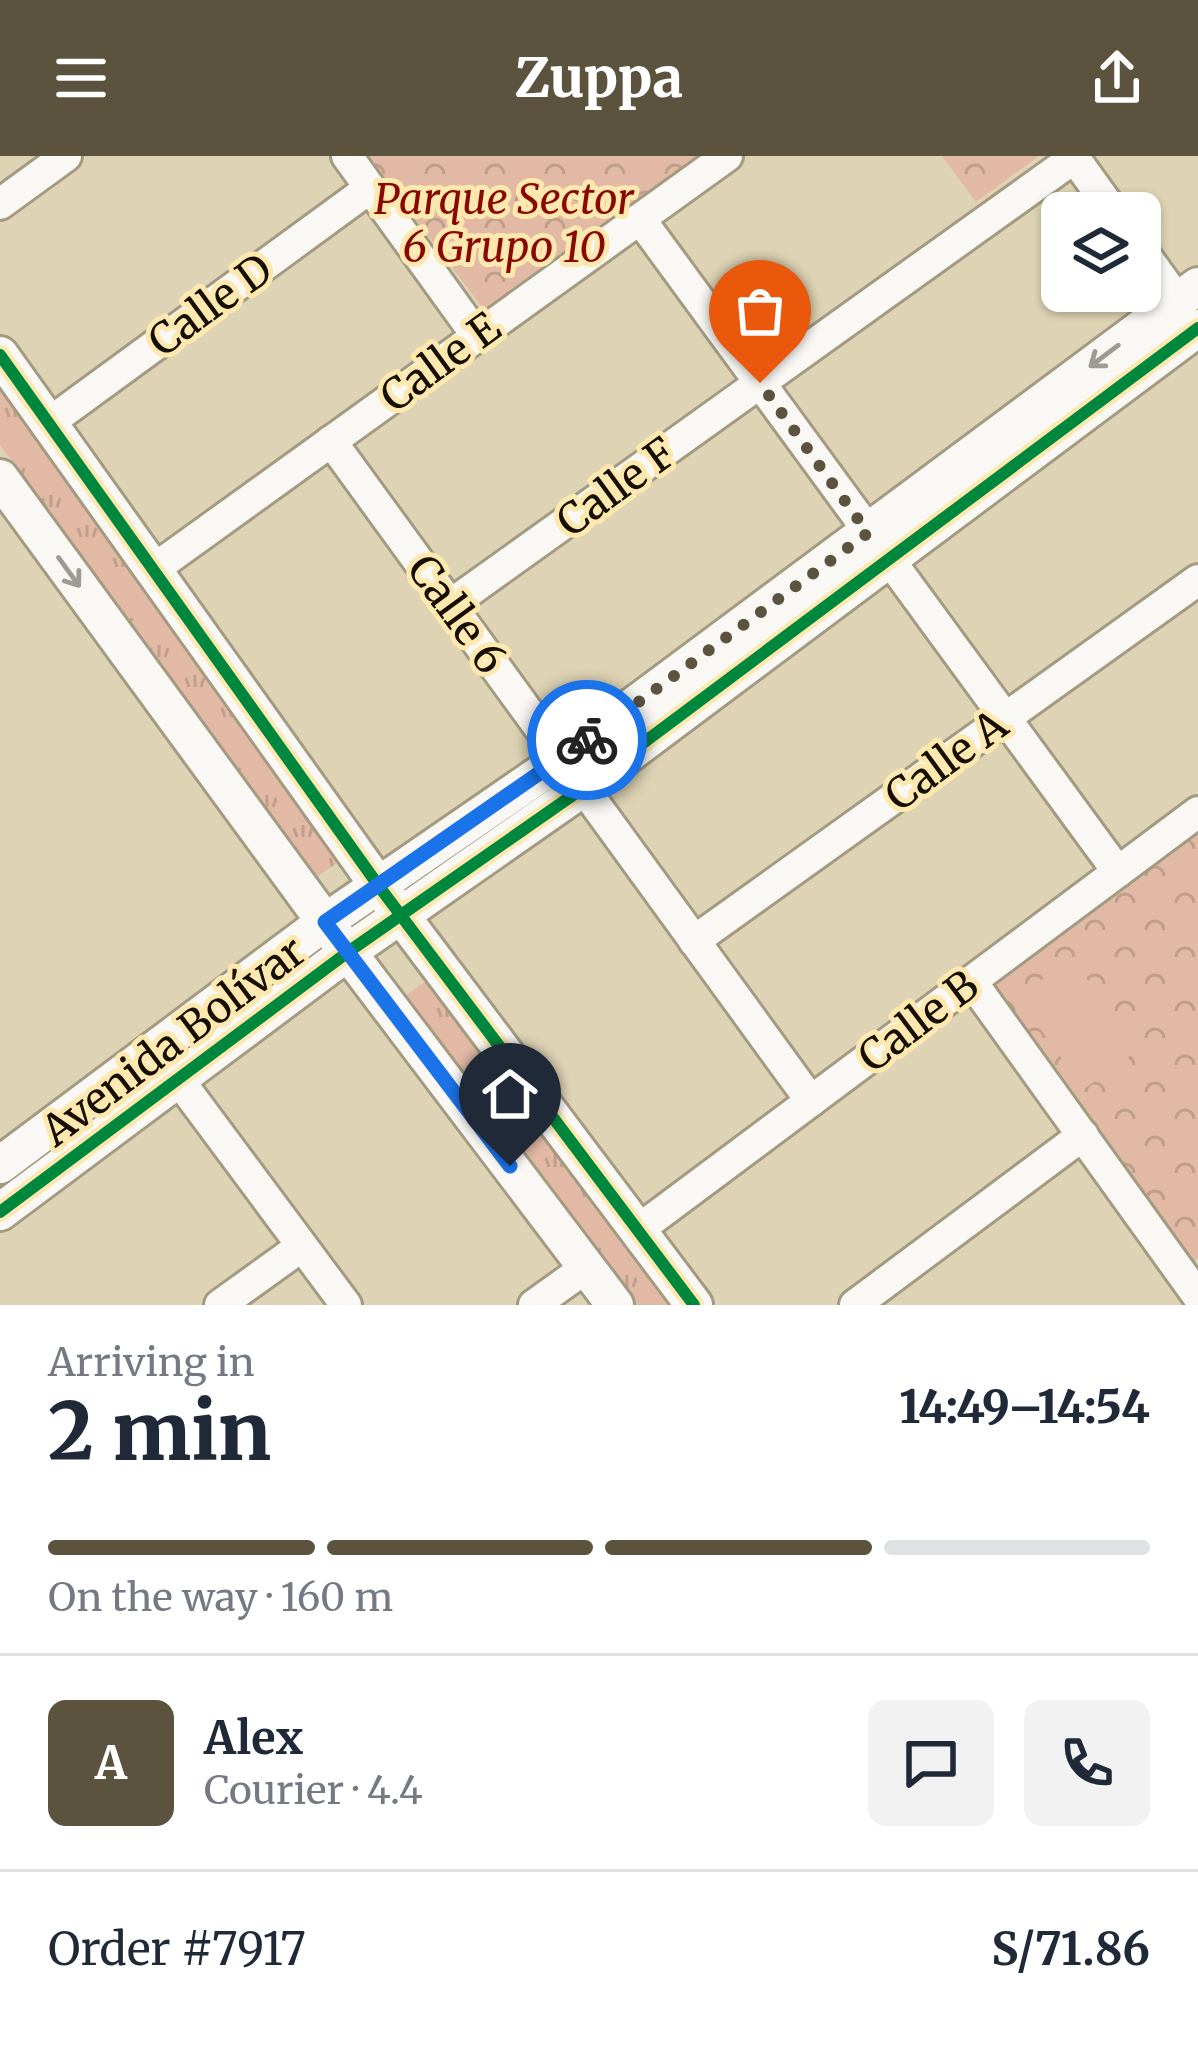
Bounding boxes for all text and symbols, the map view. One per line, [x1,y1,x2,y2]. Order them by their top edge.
text: Zuppa [515,44,683,112]
icon: menu [48,45,114,111]
icon: share [1084,45,1150,111]
park label: Parque Sector 6 Grupo 10 [374,173,635,273]
map controls [1041,192,1161,312]
button: layers [1041,192,1161,312]
street label: Calle D [138,243,282,367]
pin [709,260,811,383]
icon: bag [727,278,793,344]
street label: Calle E [370,301,510,423]
one-way arrow [1088,343,1121,368]
street label: Calle F [546,427,686,547]
street label: Calle 6 [397,545,517,683]
one-way arrow [56,555,82,588]
courier [527,680,647,800]
street label: Calle A [875,698,1017,822]
icon: bike [554,707,620,773]
street label: Avenida Bolívar [30,925,315,1157]
street label: Calle B [848,959,988,1083]
pin [459,1043,561,1166]
icon: home [477,1061,543,1127]
text: Arriving in [48,1338,255,1387]
text: 14:49–14:54 [899,1379,1150,1435]
text: 2 min [48,1383,271,1481]
text: On the way · 160 m [48,1573,393,1622]
button: chat [868,1700,994,1826]
button: phone [1024,1700,1150,1826]
text: Alex [204,1710,303,1766]
text: A [95,1735,127,1791]
text: Courier · 4.4 [204,1766,423,1815]
text: Order #7917 [48,1921,306,1977]
text: S/71.86 [991,1921,1150,1977]

